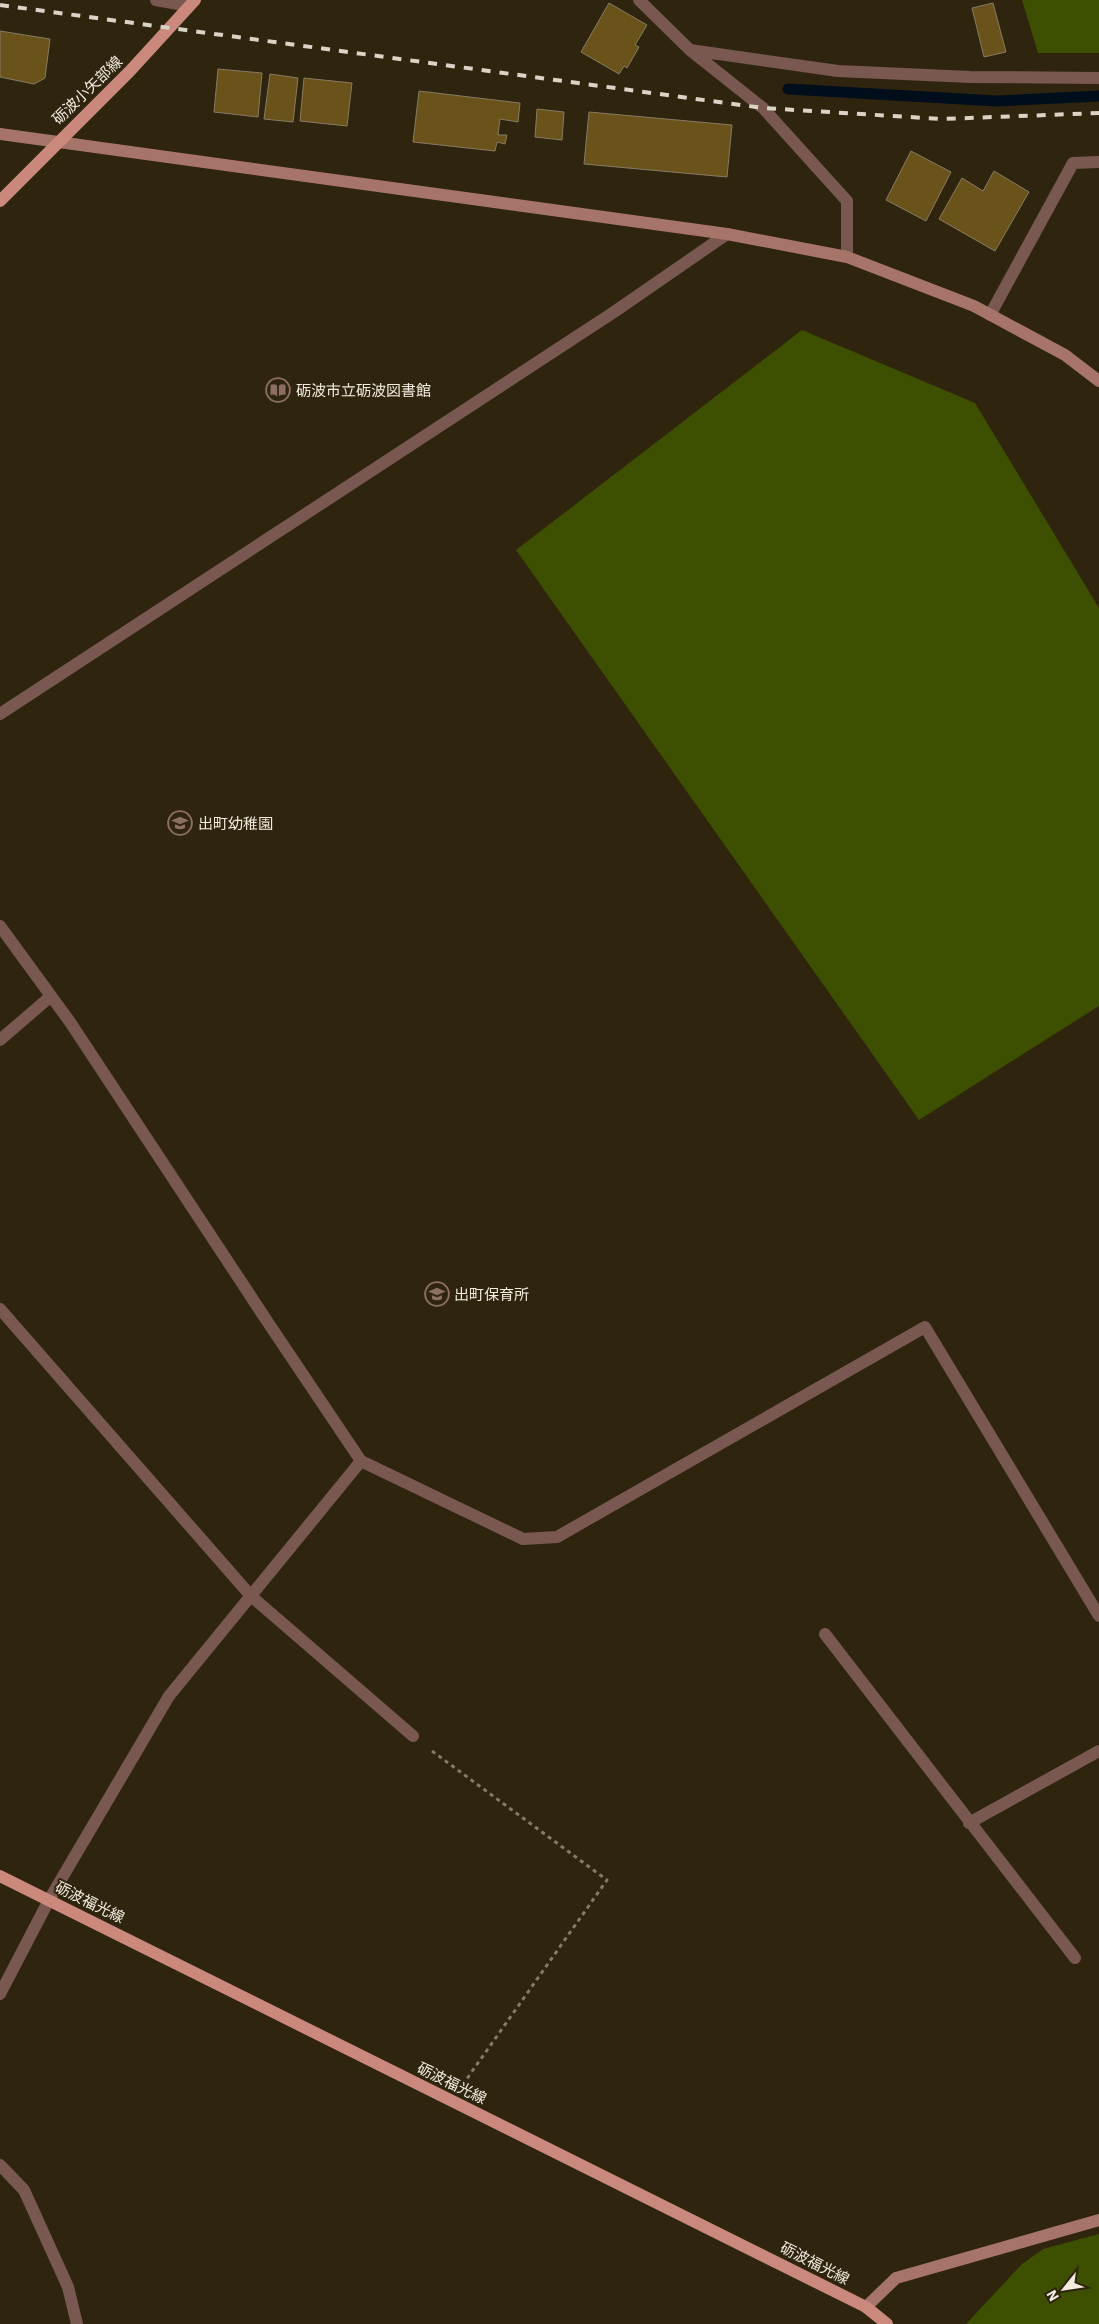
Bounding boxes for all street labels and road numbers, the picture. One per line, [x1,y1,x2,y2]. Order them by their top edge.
street label: 砺波小矢部線 [48,52,126,128]
street label: 砺波福光線 [52,1877,128,1927]
street label: 砺波福光線 [414,2058,490,2108]
street label: 砺波福光線 [777,2238,853,2288]

